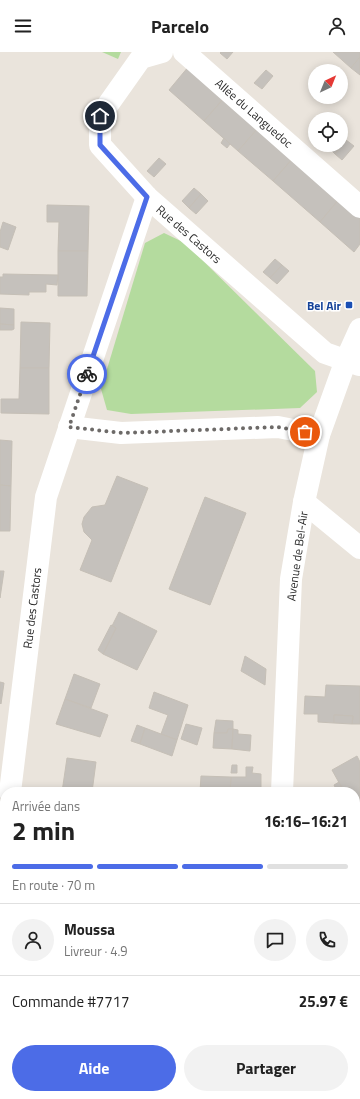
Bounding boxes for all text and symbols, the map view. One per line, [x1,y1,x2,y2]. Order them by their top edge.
text: Parcelo [151,13,209,40]
icon: menu [12,15,34,37]
icon: person [326,15,348,37]
north arrow [308,64,348,104]
map controls [308,64,348,152]
street label: Allée du Languedoc [211,74,297,152]
pin [83,99,117,133]
icon: home [89,105,111,127]
button: locate [308,112,348,152]
street label: Rue des Castors [152,200,226,268]
place label: Bel Air [307,296,342,315]
marker: Bel Air [344,300,354,310]
courier [67,354,107,394]
icon: bike [76,363,98,385]
pin [288,415,322,449]
icon: bag [294,421,316,443]
street label: Avenue de Bel-Air [281,510,313,602]
street label: Rue des Castors [18,566,46,650]
text: Arrivée dans [12,796,80,816]
text: 16:16–16:21 [264,810,348,833]
text: 2 min [12,811,75,850]
text: En route · 70 m [12,875,95,895]
text: Moussa [64,918,115,941]
button: person [12,919,54,961]
button: chat [254,919,296,961]
button: phone [306,919,348,961]
text: Livreur · 4.9 [64,941,128,961]
text: Commande #7717 [12,990,129,1013]
text: 25.97 € [299,990,348,1013]
button: Aide [12,1045,176,1091]
button: Partager [184,1045,348,1091]

